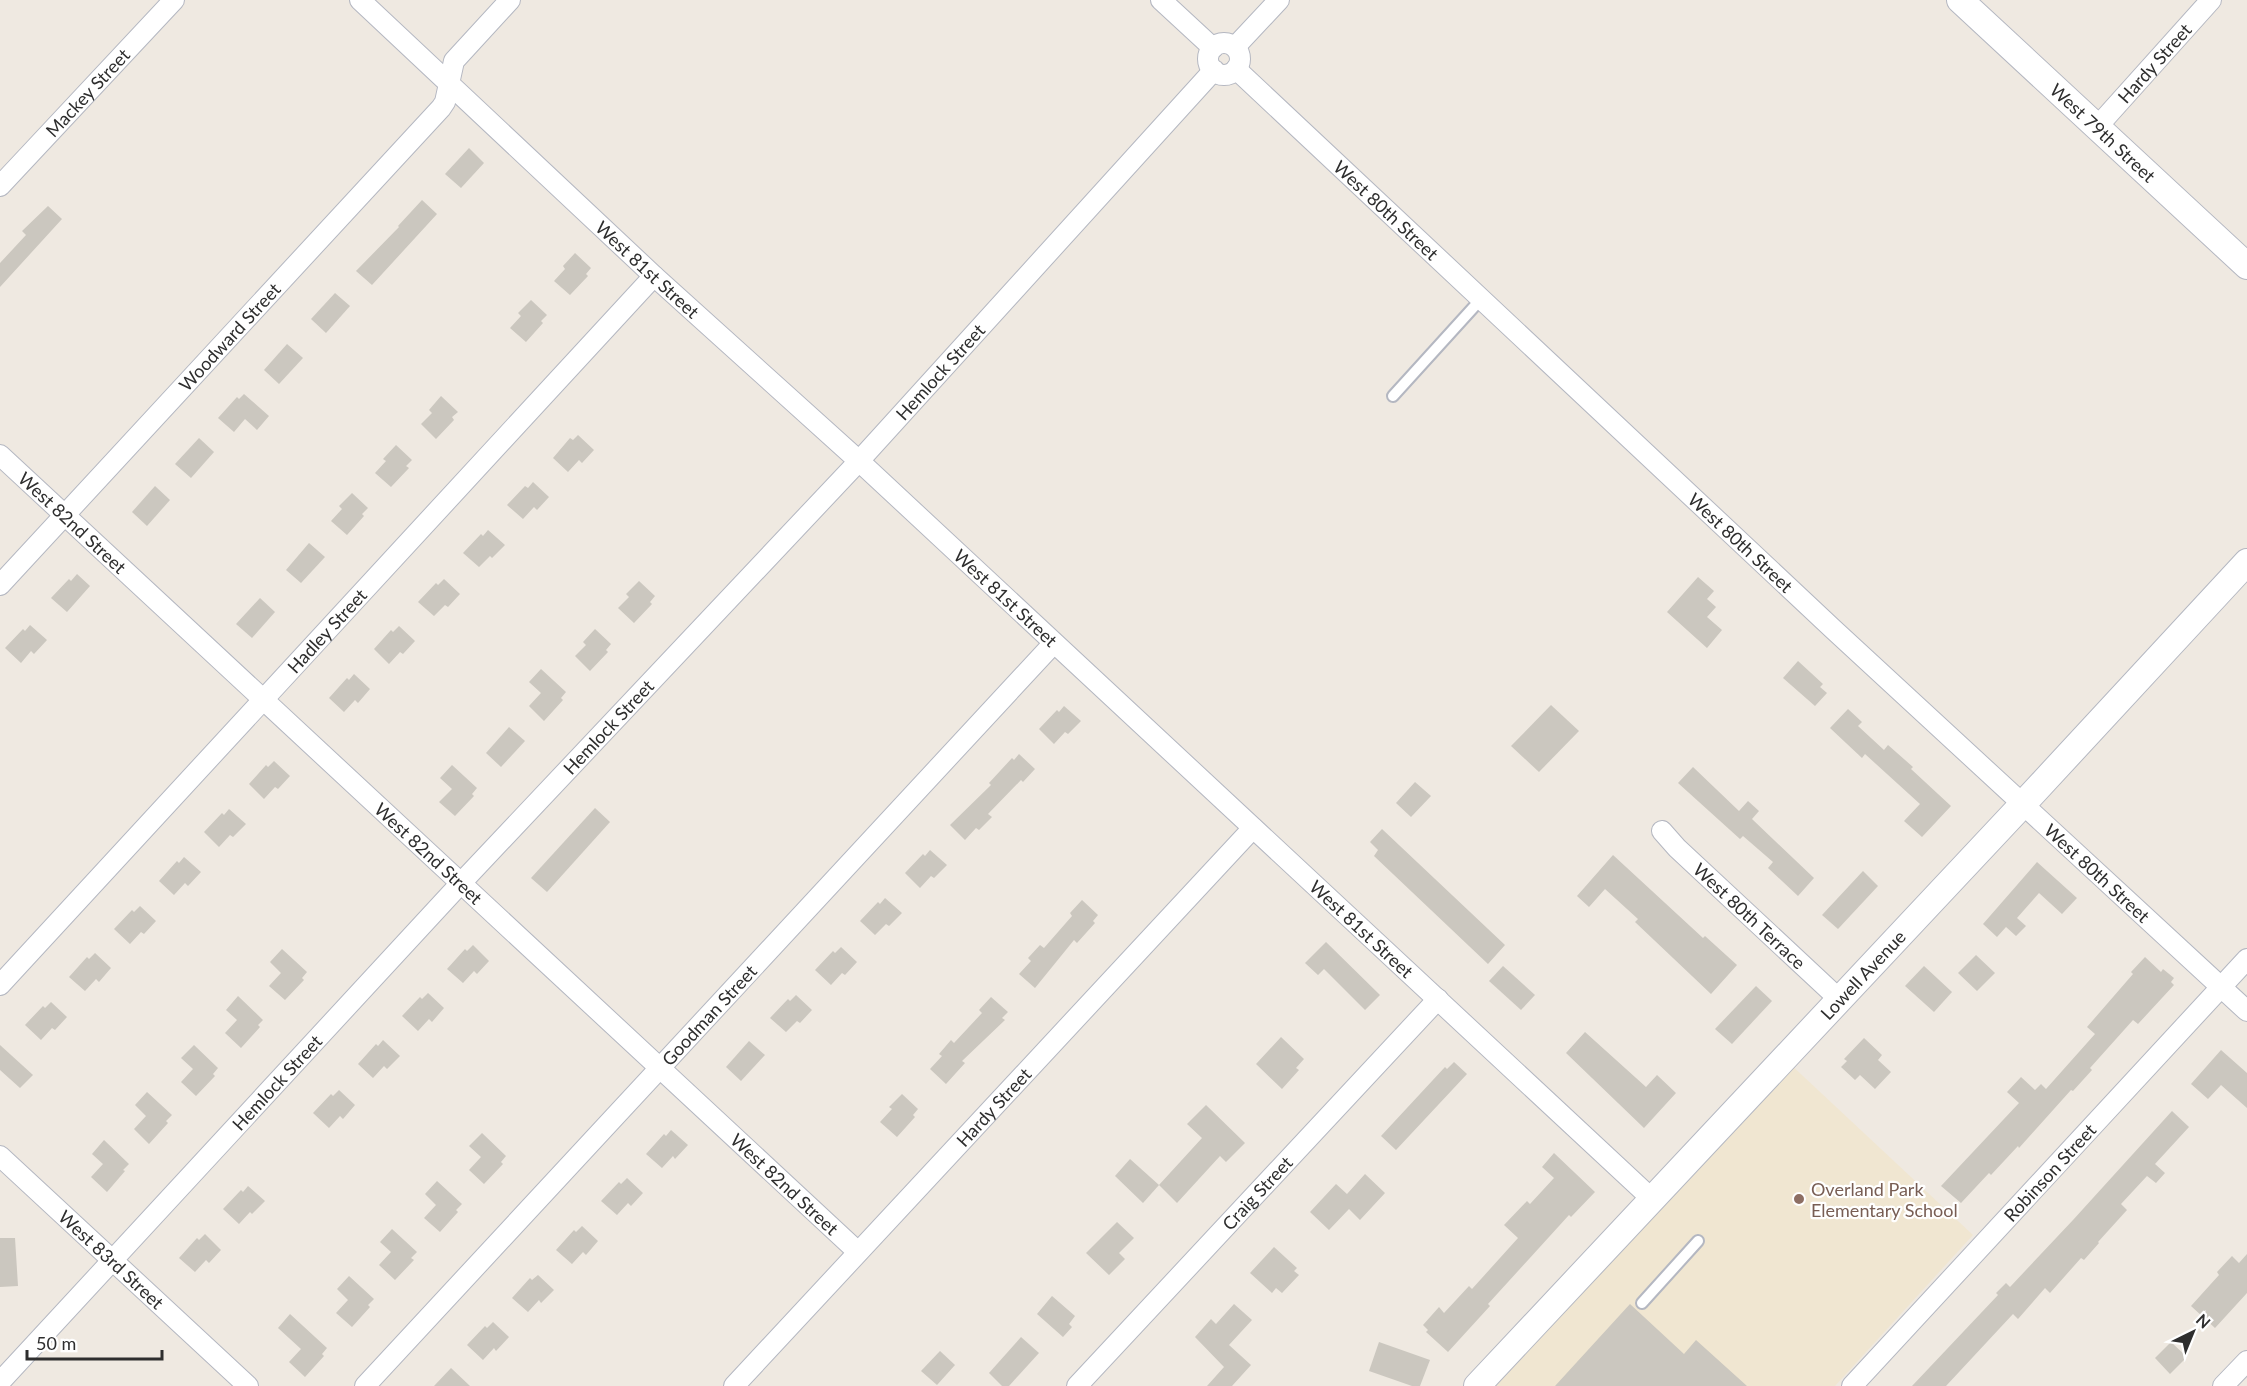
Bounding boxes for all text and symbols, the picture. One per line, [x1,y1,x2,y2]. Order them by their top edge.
street label: Hardy Street [2113,18,2196,107]
street label: Mackey Street [41,43,134,141]
street label: West 79th Street [2046,78,2161,187]
street label: West 80th Street [1329,156,1444,265]
street label: West 81st Street [591,216,704,323]
street label: Woodward Street [174,278,285,395]
street label: Hemlock Street [891,319,990,424]
street label: West 82nd Street [14,467,131,578]
street label: West 80th Street [1684,488,1798,597]
street label: West 81st Street [950,544,1063,651]
street label: Hadley Street [282,584,372,677]
street label: Hemlock Street [558,674,659,779]
street label: West 82nd Street [370,798,487,909]
street label: West 80th Street [2040,819,2155,927]
street label: West 80th Terrace [1689,858,1810,973]
street label: West 81st Street [1305,875,1418,983]
street label: Lowell Avenue [1816,925,1910,1024]
street label: Goodman Street [657,960,761,1070]
street label: Hemlock Street [227,1030,327,1135]
street label: Hardy Street [952,1063,1036,1151]
street label: Robinson Street [1999,1118,2101,1226]
street label: West 82nd Street [726,1129,844,1240]
street label: Craig Street [1217,1151,1297,1234]
place label: Overland Park Elementary School [1811,1178,1958,1221]
marker: Overland Park Elementary School [1792,1192,1806,1206]
street label: West 83rd Street [54,1205,169,1314]
north arrow [2163,1302,2223,1362]
text: N [2193,1310,2215,1332]
scale bar [27,1323,162,1361]
text: 50 m [36,1332,76,1354]

